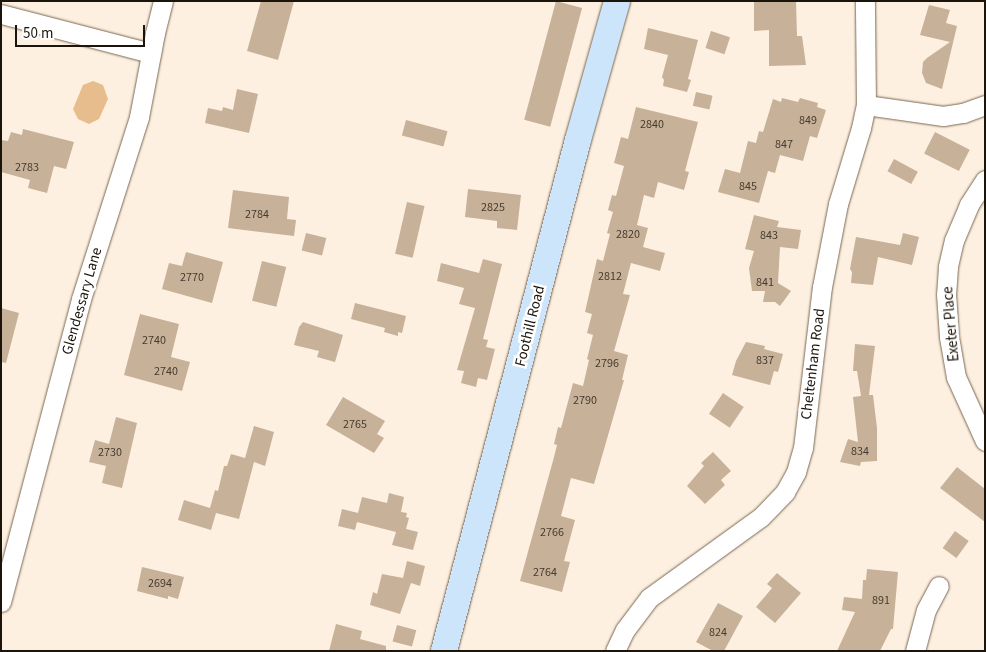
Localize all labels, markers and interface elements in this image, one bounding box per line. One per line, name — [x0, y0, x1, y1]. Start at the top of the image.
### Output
scale bar — [18, 15, 148, 47]
text: 50 m — [23, 23, 53, 44]
house number: 849 — [799, 114, 817, 128]
house number: 2840 — [640, 118, 664, 132]
house number: 847 — [775, 138, 793, 152]
house number: 2783 — [15, 161, 39, 175]
house number: 845 — [739, 180, 757, 194]
house number: 2825 — [481, 201, 505, 215]
house number: 2784 — [245, 208, 269, 222]
house number: 2820 — [616, 228, 640, 242]
house number: 843 — [760, 229, 778, 243]
street label: Glendessary Lane — [58, 245, 106, 357]
house number: 2812 — [598, 270, 622, 284]
house number: 2770 — [180, 271, 204, 285]
house number: 841 — [756, 276, 774, 290]
street label: Foothill Road — [511, 284, 549, 368]
street label: Exeter Place — [939, 286, 963, 362]
street label: Cheltenham Road — [797, 307, 829, 421]
house number: 2740 — [142, 334, 166, 348]
house number: 837 — [756, 354, 774, 368]
house number: 2796 — [595, 357, 619, 371]
house number: 2740 — [154, 365, 178, 379]
house number: 2790 — [573, 394, 597, 408]
house number: 2765 — [343, 418, 367, 432]
house number: 834 — [851, 445, 869, 459]
house number: 2730 — [98, 446, 122, 460]
house number: 2766 — [540, 526, 564, 540]
house number: 2764 — [533, 566, 557, 580]
house number: 2694 — [148, 577, 172, 591]
house number: 891 — [872, 594, 890, 608]
house number: 824 — [709, 626, 727, 640]

